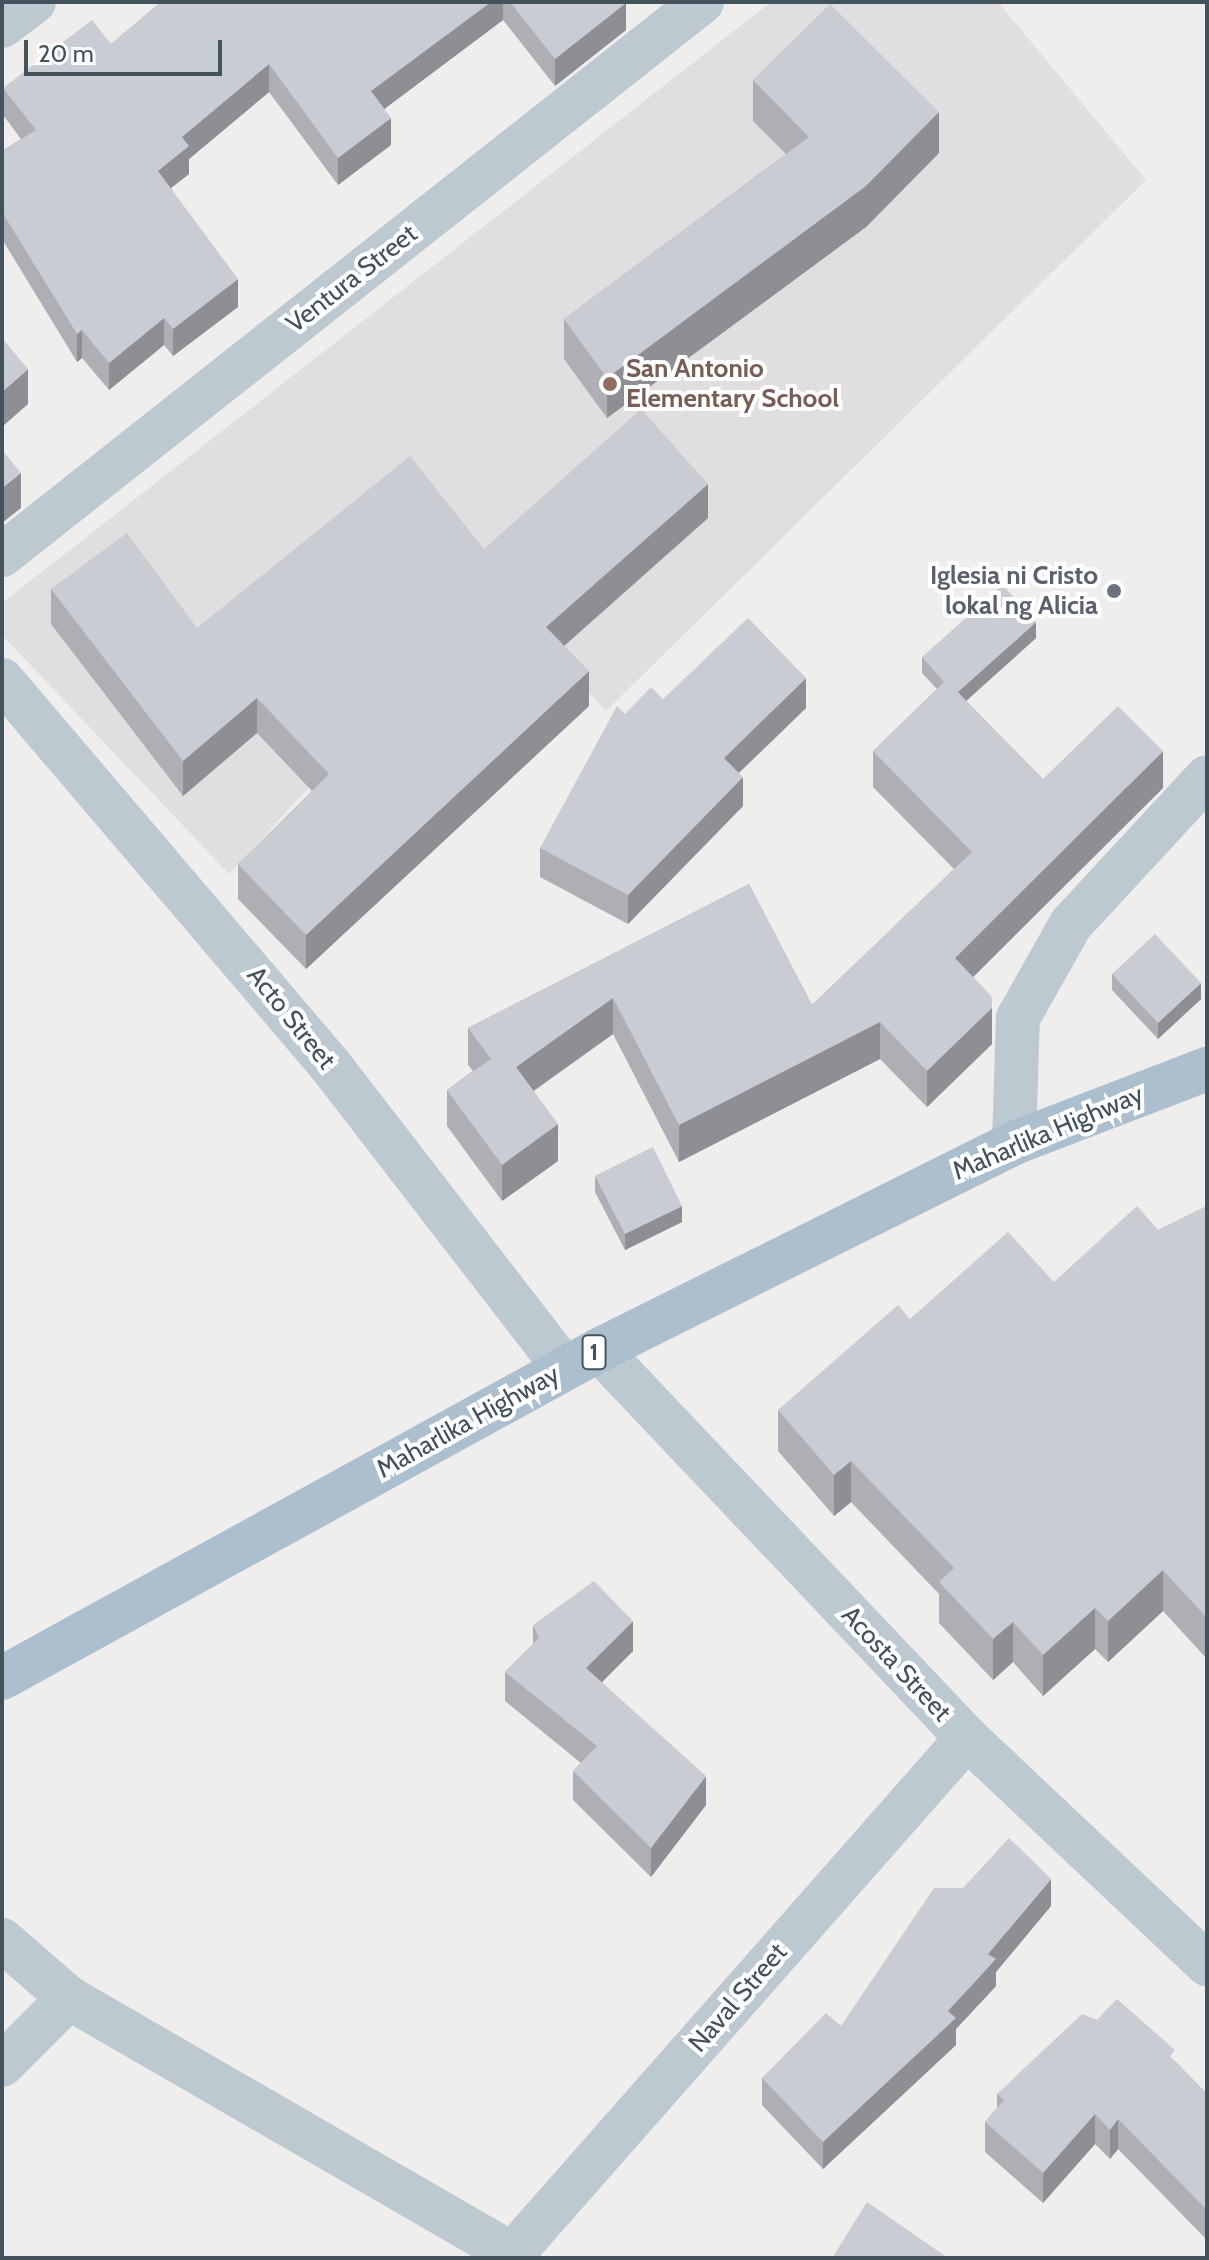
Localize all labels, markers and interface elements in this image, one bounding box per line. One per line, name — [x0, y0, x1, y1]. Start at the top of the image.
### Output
scale bar — [28, 24, 226, 74]
text: 20 m — [38, 39, 94, 68]
street label: Ventura Street — [280, 218, 424, 340]
place label: San Antonio Elementary School — [626, 353, 839, 414]
marker: San Antonio Elementary School — [601, 375, 619, 393]
place label: Iglesia ni Cristo lokal ng Alicia — [930, 560, 1098, 622]
marker: Iglesia ni Cristo lokal ng Alicia — [1105, 582, 1123, 600]
street label: Acto Street — [240, 960, 342, 1076]
street label: Maharlika Highway — [948, 1079, 1148, 1187]
road number: 1 — [580, 1332, 608, 1372]
street label: Maharlika Highway — [371, 1359, 565, 1485]
street label: Acosta Street — [835, 1600, 957, 1728]
street label: Naval Street — [682, 1937, 794, 2059]

